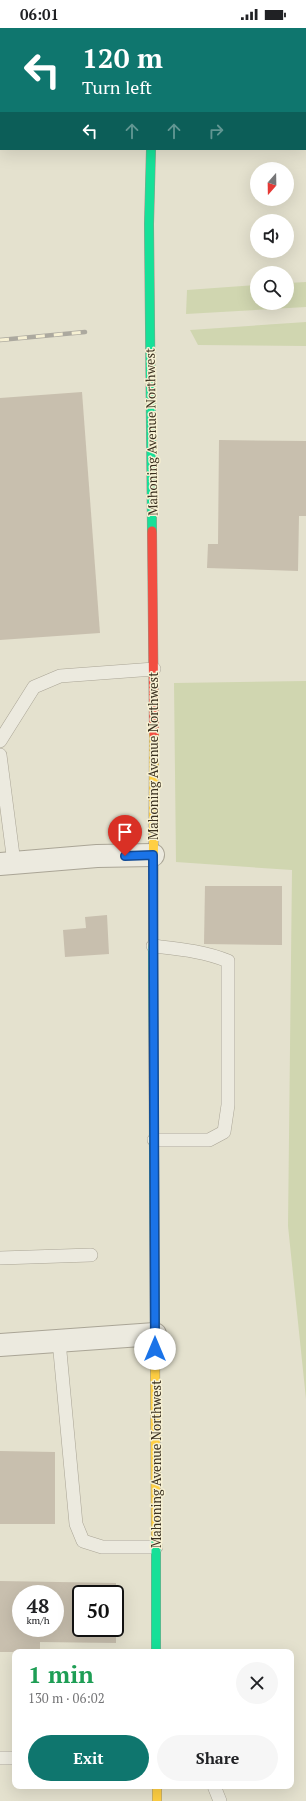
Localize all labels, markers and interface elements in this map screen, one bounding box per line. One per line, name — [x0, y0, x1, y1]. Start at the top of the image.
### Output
text: 06:01 — [20, 4, 59, 24]
text: 120 m — [82, 39, 163, 76]
icon: left — [16, 44, 68, 96]
text: Turn left — [82, 75, 152, 99]
icon: left — [79, 120, 101, 142]
icon: ahead — [121, 120, 143, 142]
icon: ahead — [163, 120, 185, 142]
icon: right — [205, 120, 227, 142]
north arrow — [250, 162, 294, 206]
map controls — [250, 162, 294, 310]
button: sound — [250, 214, 294, 258]
button: search — [250, 266, 294, 310]
street label: Mahoning Avenue Northwest — [141, 348, 161, 516]
street label: Mahoning Avenue Northwest — [144, 672, 162, 840]
pin — [108, 815, 142, 856]
icon: arrive — [114, 821, 136, 843]
position arrow — [134, 1328, 176, 1370]
street label: Mahoning Avenue Northwest — [147, 1380, 165, 1548]
speed limit sign: 50 — [72, 1585, 124, 1637]
text: 48 — [27, 1592, 49, 1619]
text: km/h — [26, 1614, 50, 1627]
text: 1 min — [28, 1658, 94, 1690]
button: close — [236, 1662, 278, 1704]
text: 130 m · 06:02 — [28, 1689, 105, 1707]
button: Exit — [28, 1735, 149, 1781]
button: Share — [157, 1735, 278, 1781]

